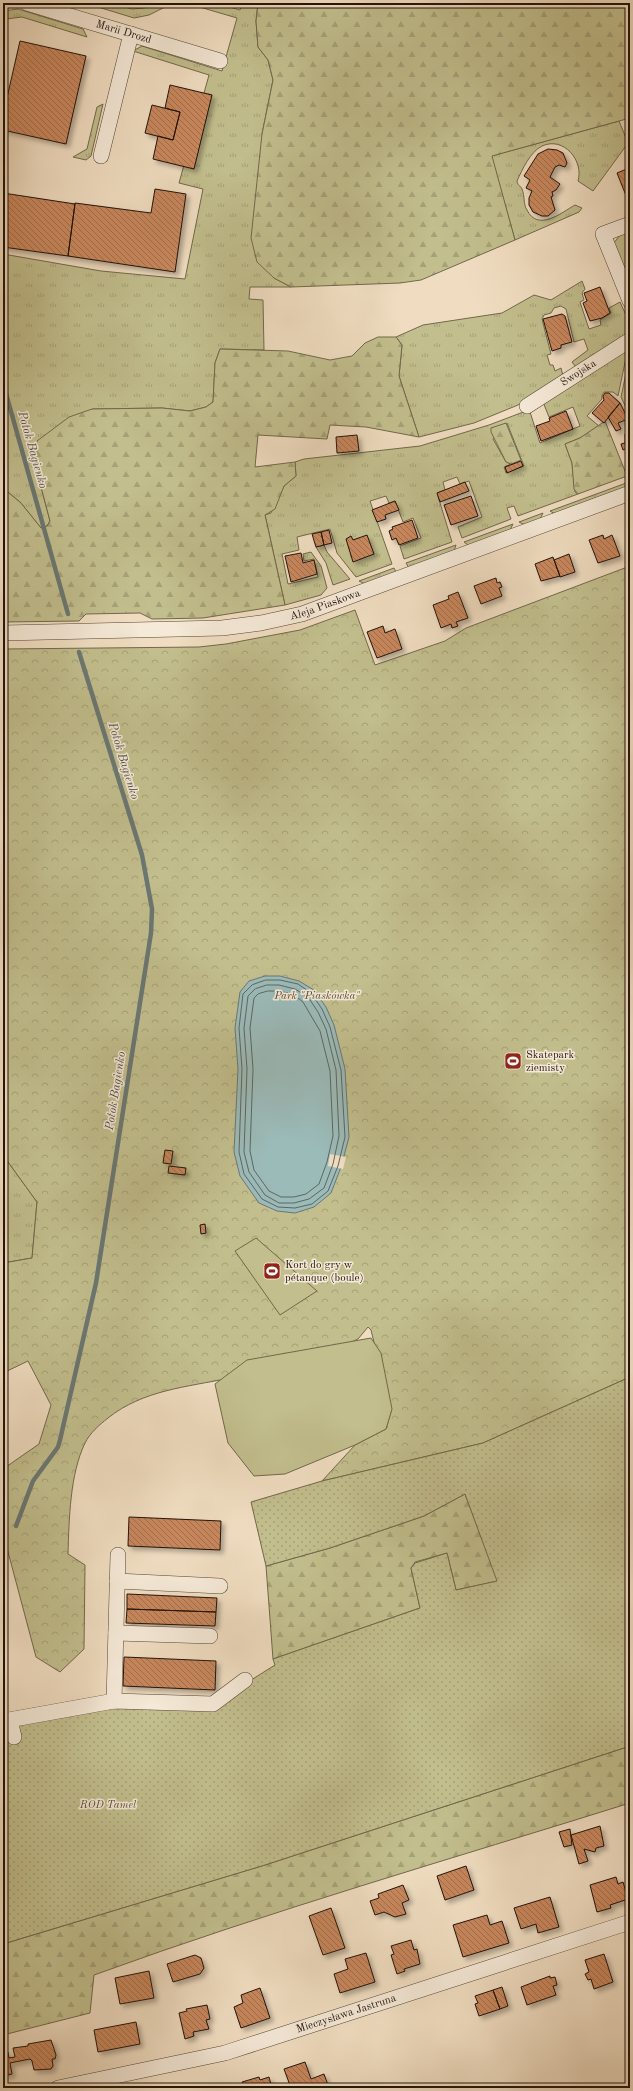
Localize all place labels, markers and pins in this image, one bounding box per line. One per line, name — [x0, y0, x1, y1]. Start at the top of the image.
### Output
place label: Skatepark ziemisty — [526, 1050, 575, 1074]
sports icon: Skatepark ziemisty — [503, 1051, 523, 1071]
place label: Kort do gry w pétanque (boule) — [285, 1260, 364, 1284]
sports icon: Kort do gry w pétanque (boule) — [262, 1261, 282, 1281]

